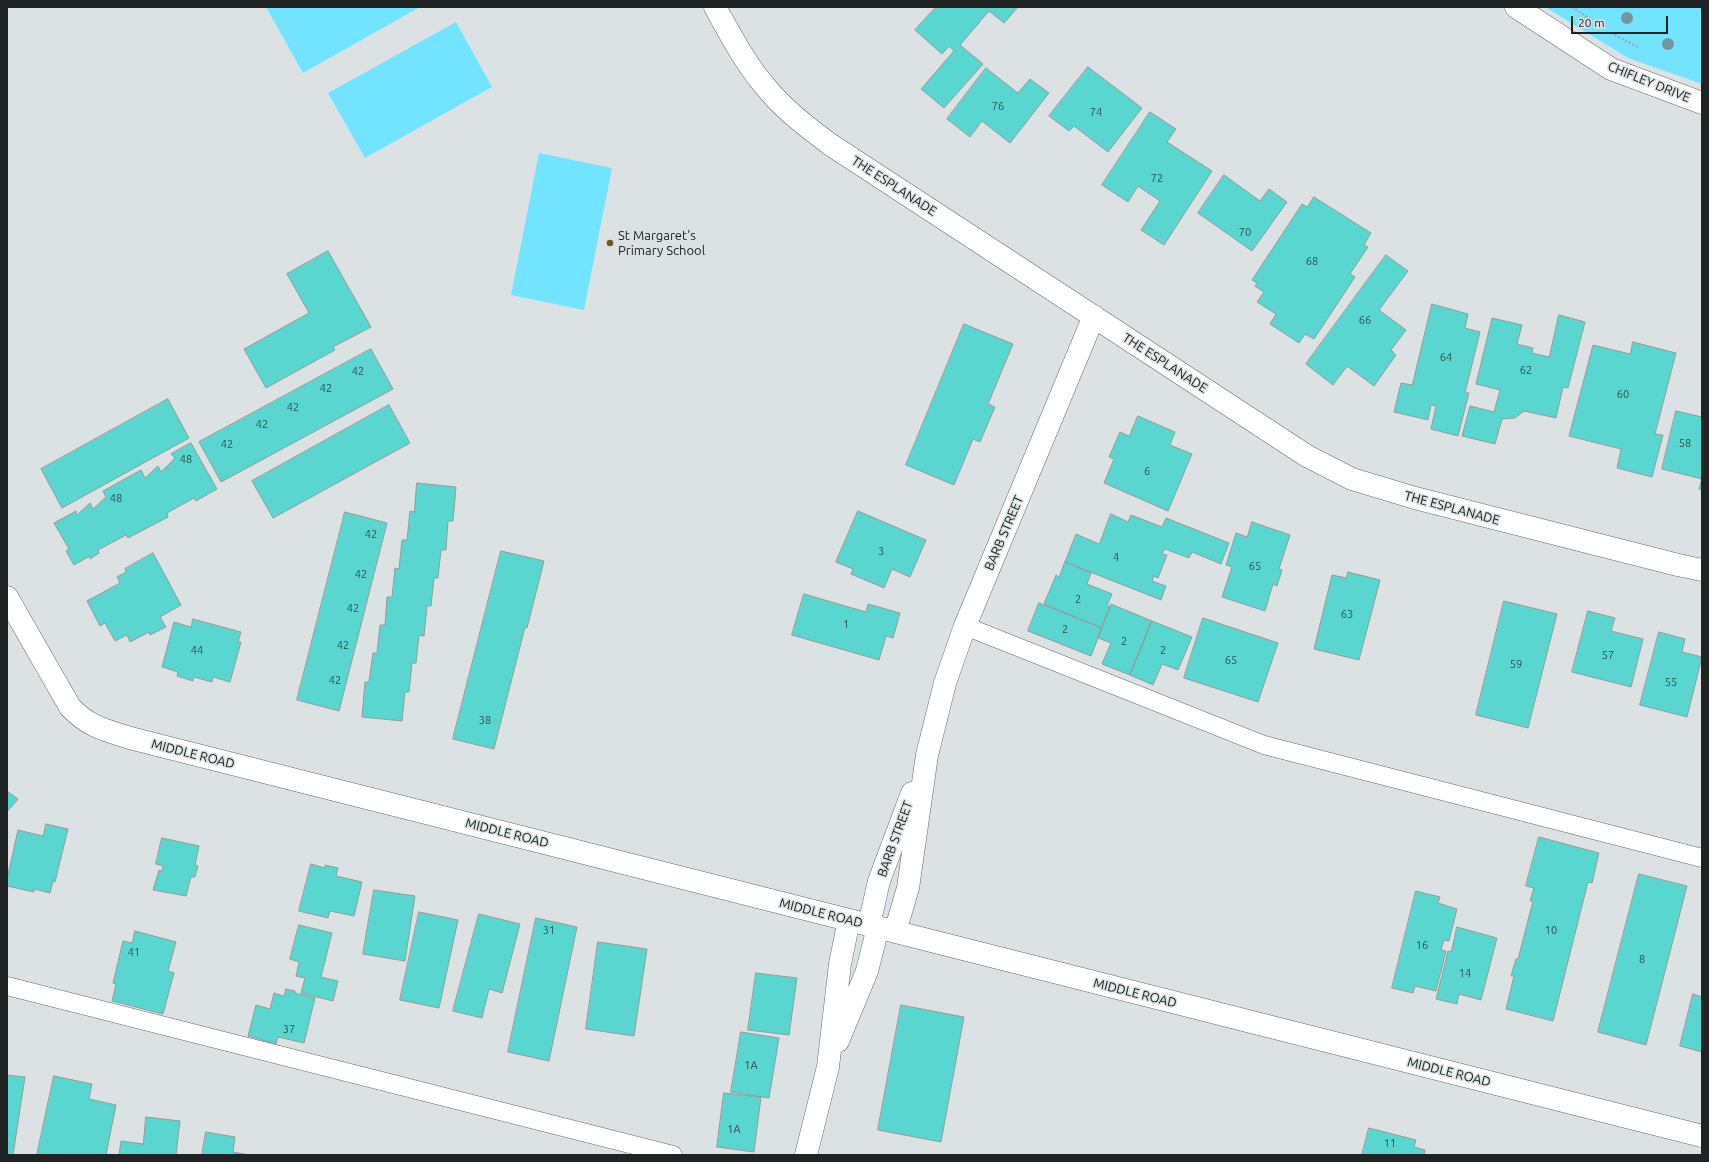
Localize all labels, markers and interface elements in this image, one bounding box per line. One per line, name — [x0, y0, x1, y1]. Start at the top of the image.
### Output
scale bar — [1573, 8, 1670, 34]
text: 20 m — [1578, 16, 1605, 29]
street label: CHIFLEY DRIVE — [1605, 58, 1693, 106]
house number: 76 — [992, 99, 1004, 113]
house number: 74 — [1090, 105, 1102, 119]
street label: THE ESPLANADE — [849, 153, 939, 219]
house number: 72 — [1151, 171, 1163, 185]
house number: 70 — [1239, 225, 1251, 239]
place label: St Margaret's Primary School — [618, 228, 705, 259]
marker: St Margaret's Primary School — [605, 238, 615, 248]
house number: 68 — [1306, 254, 1318, 268]
house number: 66 — [1359, 313, 1371, 327]
street label: THE ESPLANADE — [1120, 330, 1210, 396]
house number: 64 — [1440, 350, 1452, 364]
house number: 62 — [1520, 363, 1532, 377]
house number: 42 — [352, 364, 364, 378]
house number: 42 — [320, 381, 332, 395]
house number: 60 — [1617, 387, 1629, 401]
house number: 42 — [287, 400, 299, 414]
house number: 42 — [256, 417, 268, 431]
house number: 58 — [1679, 436, 1691, 450]
house number: 42 — [221, 437, 233, 451]
house number: 48 — [180, 452, 192, 466]
house number: 6 — [1144, 464, 1150, 478]
street label: THE ESPLANADE — [1403, 488, 1501, 528]
house number: 48 — [110, 491, 122, 505]
street label: BARB STREET — [981, 493, 1027, 573]
house number: 42 — [365, 527, 377, 541]
house number: 3 — [878, 544, 884, 558]
house number: 4 — [1113, 550, 1119, 564]
house number: 65 — [1249, 559, 1261, 573]
house number: 42 — [355, 567, 367, 581]
house number: 2 — [1075, 592, 1081, 606]
house number: 42 — [347, 601, 359, 615]
house number: 63 — [1341, 607, 1353, 621]
house number: 1 — [843, 617, 849, 631]
house number: 2 — [1062, 622, 1068, 636]
house number: 2 — [1121, 634, 1127, 648]
house number: 42 — [337, 638, 349, 652]
house number: 44 — [191, 643, 203, 657]
house number: 2 — [1160, 643, 1166, 657]
house number: 57 — [1602, 648, 1614, 662]
house number: 65 — [1225, 653, 1237, 667]
house number: 59 — [1510, 657, 1522, 671]
house number: 42 — [329, 673, 341, 687]
house number: 55 — [1665, 675, 1677, 689]
house number: 38 — [479, 713, 491, 727]
street label: MIDDLE ROAD — [150, 736, 236, 772]
street label: BARB STREET — [874, 799, 916, 879]
street label: MIDDLE ROAD — [464, 815, 550, 851]
street label: MIDDLE ROAD — [778, 895, 864, 931]
house number: 31 — [543, 923, 555, 937]
house number: 10 — [1545, 923, 1557, 937]
house number: 16 — [1416, 938, 1428, 952]
house number: 41 — [128, 945, 140, 959]
house number: 8 — [1639, 952, 1645, 966]
house number: 14 — [1459, 966, 1471, 980]
street label: MIDDLE ROAD — [1092, 975, 1178, 1011]
house number: 37 — [283, 1022, 295, 1036]
street label: MIDDLE ROAD — [1406, 1054, 1492, 1090]
house number: 1A — [744, 1058, 758, 1072]
house number: 1A — [727, 1122, 741, 1136]
house number: 11 — [1384, 1136, 1396, 1150]

